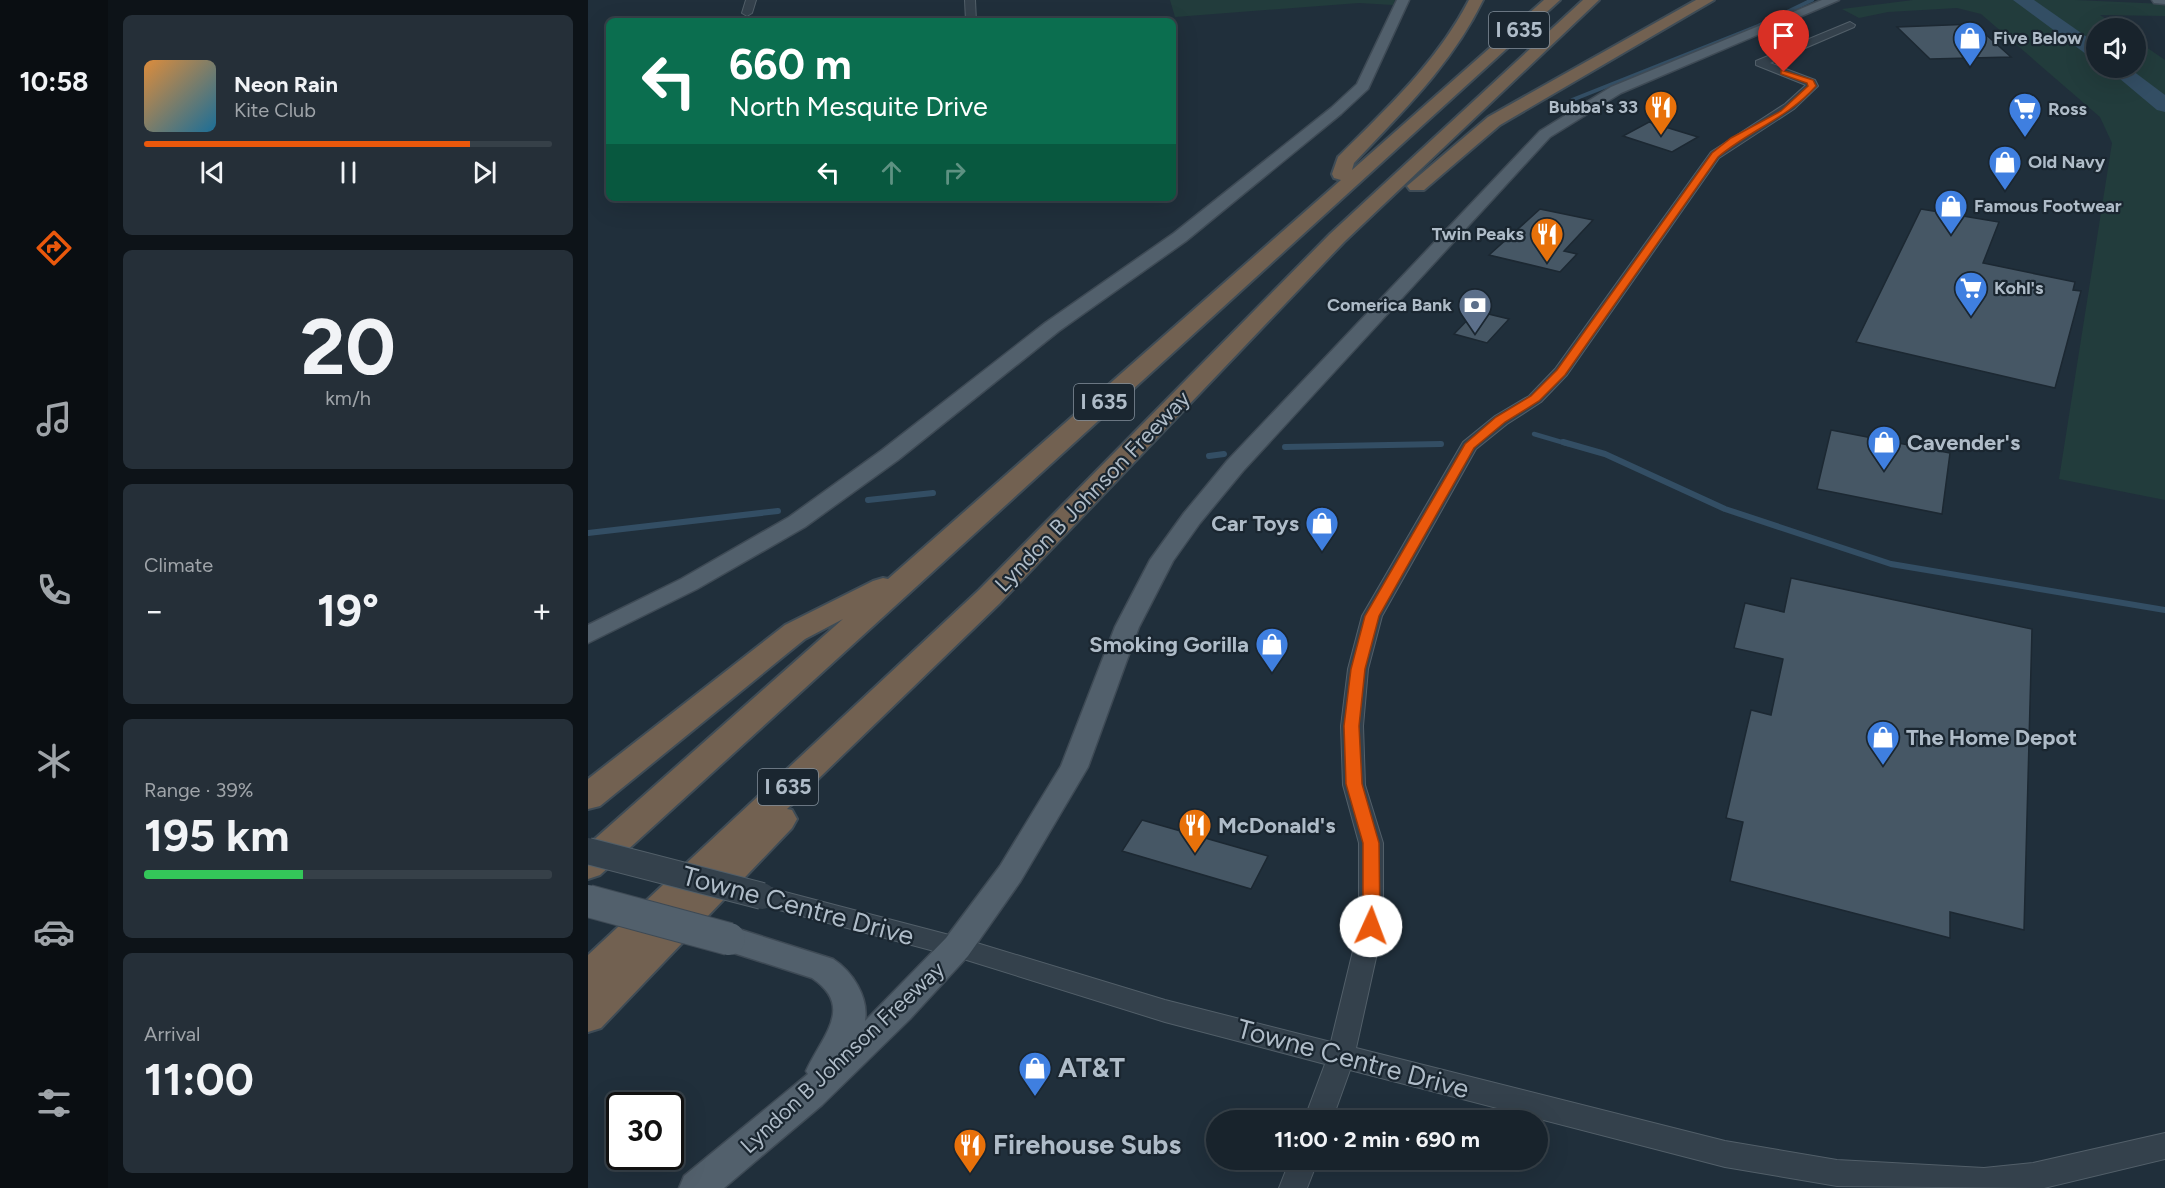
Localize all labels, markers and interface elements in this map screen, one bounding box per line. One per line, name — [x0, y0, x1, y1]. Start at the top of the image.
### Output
pin — [1758, 10, 1809, 72]
road number: I 635 — [1489, 12, 1549, 48]
map controls — [2086, 18, 2146, 78]
button: sound — [2086, 18, 2146, 78]
icon: arrive — [1767, 19, 1800, 52]
shop icon: Five Below — [1952, 20, 1988, 67]
place label: Five Below — [1993, 27, 2082, 49]
text: 660 m — [729, 39, 852, 90]
icon: left — [630, 42, 708, 120]
text: 10:58 — [19, 65, 89, 98]
text: Neon Rain — [234, 71, 338, 98]
restaurant icon: Bubba's 33 — [1643, 89, 1679, 136]
text: North Mesquite Drive — [729, 90, 988, 123]
supermarket icon: Ross — [2007, 91, 2043, 138]
place label: Bubba's 33 — [1549, 96, 1638, 118]
text: Kite Club — [234, 98, 316, 122]
place label: Ross — [2048, 98, 2087, 120]
shop icon: Old Navy — [1987, 144, 2023, 191]
place label: Old Navy — [2028, 151, 2106, 173]
icon: previous — [196, 156, 229, 189]
icon: pause — [332, 156, 365, 189]
icon: next — [468, 156, 501, 189]
icon: left — [812, 156, 845, 189]
icon: ahead — [875, 156, 908, 189]
icon: right — [938, 156, 971, 189]
shop icon: Famous Footwear — [1933, 188, 1969, 235]
place label: Famous Footwear — [1974, 195, 2122, 217]
restaurant icon: Twin Peaks — [1529, 216, 1565, 263]
place label: Twin Peaks — [1432, 223, 1525, 245]
icon: directions — [33, 227, 75, 269]
supermarket icon: Kohl's — [1953, 270, 1989, 317]
place label: Kohl's — [1994, 277, 2044, 299]
bank icon: Comerica Bank — [1457, 287, 1493, 334]
place label: Comerica Bank — [1327, 294, 1452, 316]
text: 20 — [300, 300, 396, 394]
road number: I 635 — [1074, 384, 1134, 420]
street label: Lyndon B Johnson Freeway — [989, 385, 1196, 598]
text: km/h — [325, 386, 371, 410]
icon: music — [33, 398, 75, 440]
shop icon: Cavender's — [1866, 424, 1902, 471]
place label: Cavender's — [1907, 429, 2020, 456]
shop icon: Car Toys — [1304, 505, 1340, 552]
place label: Car Toys — [1211, 510, 1299, 537]
text: Climate — [144, 553, 213, 577]
icon: phone — [33, 569, 75, 611]
text: 19° — [317, 583, 379, 637]
text: − — [144, 591, 165, 630]
text: + — [531, 591, 552, 630]
shop icon: Smoking Gorilla — [1254, 626, 1290, 673]
place label: Smoking Gorilla — [1089, 631, 1249, 658]
shop icon: The Home Depot — [1865, 719, 1901, 766]
place label: The Home Depot — [1906, 724, 2077, 751]
icon: climate — [33, 740, 75, 782]
road number: I 635 — [758, 769, 818, 805]
text: Range · 39% — [144, 778, 253, 802]
restaurant icon: McDonald's — [1177, 807, 1213, 854]
text: 195 km — [144, 808, 289, 862]
place label: McDonald's — [1218, 812, 1335, 839]
street label: Towne Centre Drive — [679, 859, 918, 952]
position arrow — [1339, 894, 1403, 958]
icon: car — [33, 911, 75, 953]
street label: Lyndon B Johnson Freeway — [735, 955, 950, 1159]
street label: Towne Centre Drive — [1234, 1012, 1473, 1105]
text: Arrival — [144, 1022, 200, 1046]
shop icon: AT&T — [1017, 1050, 1053, 1097]
place label: AT&T — [1058, 1051, 1125, 1084]
text: 11:00 — [144, 1052, 254, 1106]
icon: filters — [33, 1082, 75, 1124]
speed limit sign: 30 — [606, 1092, 684, 1170]
text: 11:00 · 2 min · 690 m — [1274, 1126, 1480, 1153]
restaurant icon: Firehouse Subs — [952, 1127, 988, 1174]
place label: Firehouse Subs — [993, 1128, 1181, 1161]

